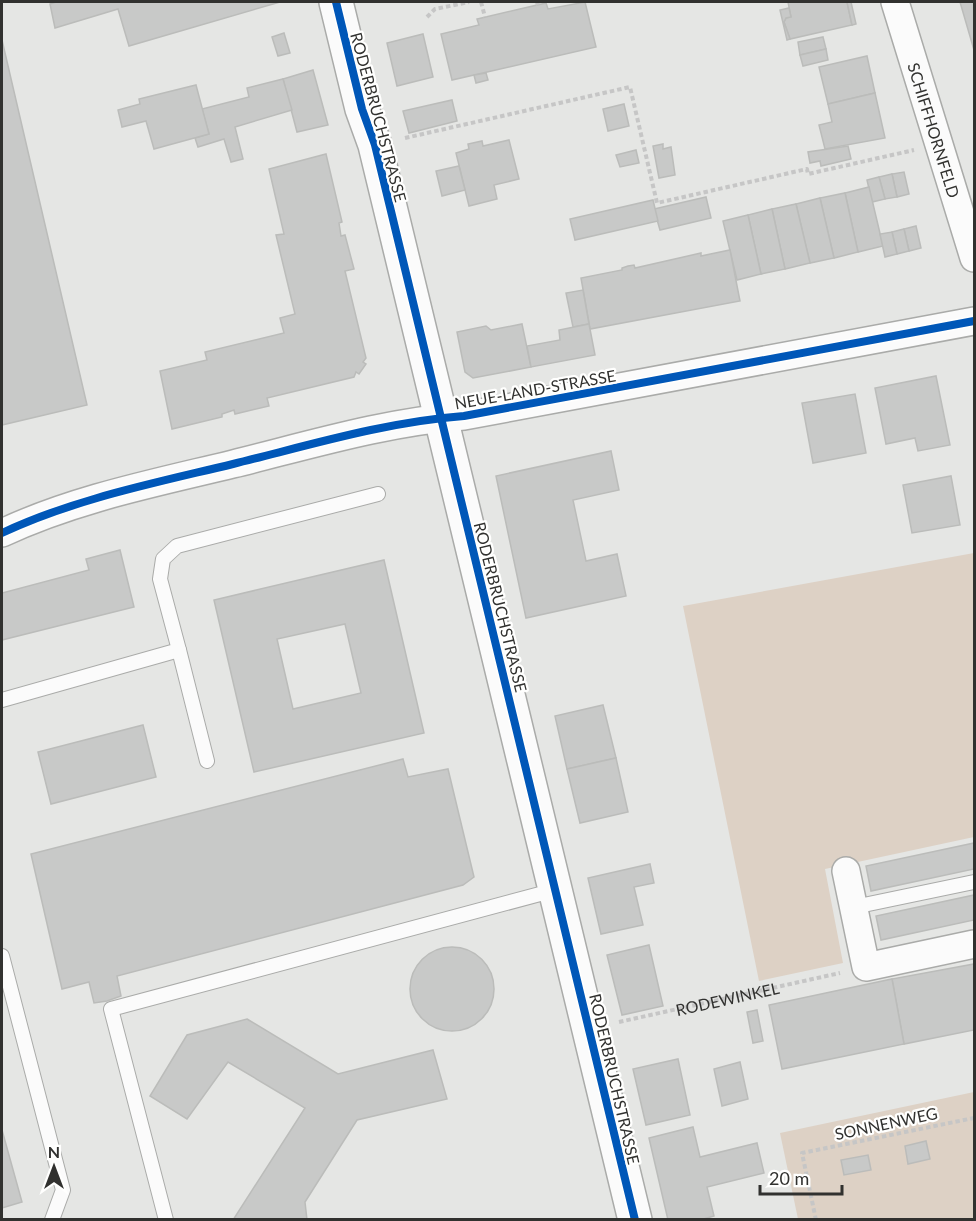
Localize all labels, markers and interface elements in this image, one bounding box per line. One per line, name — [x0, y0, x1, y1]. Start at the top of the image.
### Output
street label: RODERBRUCHSTRASSE — [347, 30, 411, 204]
street label: SCHIFFHORNFELD — [905, 60, 964, 200]
street label: NEUE-LAND-STRASSE — [453, 365, 617, 413]
street label: RODERBRUCHSTRASSE — [471, 520, 531, 694]
street label: RODEWINKEL — [674, 977, 781, 1019]
street label: RODERBRUCHSTRASSE — [586, 992, 644, 1166]
street label: SONNENWEG — [833, 1103, 939, 1143]
north arrow — [24, 1137, 84, 1197]
text: N — [48, 1142, 60, 1161]
scale bar — [760, 1158, 842, 1196]
text: 20 m — [769, 1167, 809, 1189]

